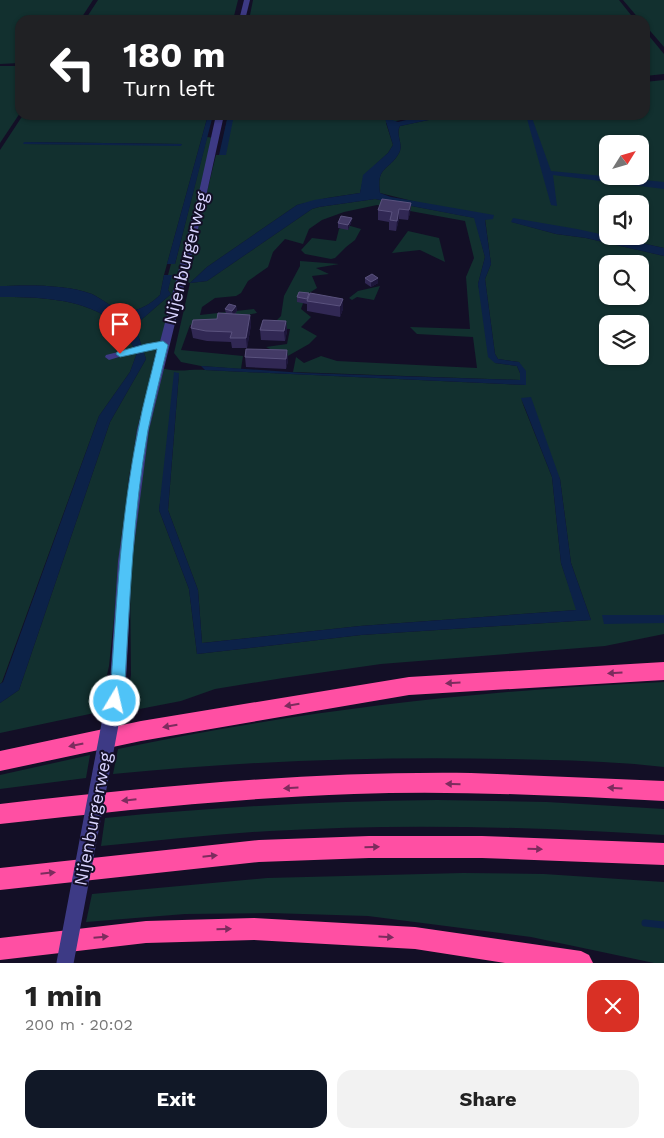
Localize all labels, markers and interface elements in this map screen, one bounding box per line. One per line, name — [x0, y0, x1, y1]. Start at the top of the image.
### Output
text: 180 m — [123, 34, 226, 76]
icon: left — [40, 35, 105, 100]
text: Turn left — [123, 76, 215, 101]
north arrow — [599, 135, 649, 185]
map controls — [599, 135, 649, 365]
street label: Nijenburgerweg — [159, 189, 212, 326]
button: sound — [599, 195, 649, 245]
button: search — [599, 255, 649, 305]
pin — [99, 303, 141, 354]
icon: arrive — [106, 310, 134, 338]
button: layers — [599, 315, 649, 365]
one-way arrow — [607, 670, 623, 678]
position arrow — [88, 674, 140, 726]
one-way arrow — [445, 679, 461, 687]
one-way arrow — [284, 701, 300, 709]
one-way arrow — [163, 722, 178, 730]
one-way arrow — [69, 741, 84, 749]
street label: Nijenburgerweg — [69, 750, 116, 887]
one-way arrow — [445, 780, 461, 788]
one-way arrow — [282, 784, 298, 792]
one-way arrow — [607, 784, 623, 792]
one-way arrow — [120, 796, 136, 804]
one-way arrow — [364, 843, 380, 851]
one-way arrow — [527, 845, 543, 853]
one-way arrow — [202, 852, 218, 860]
one-way arrow — [41, 869, 57, 877]
one-way arrow — [216, 925, 232, 933]
one-way arrow — [93, 933, 109, 941]
one-way arrow — [379, 933, 395, 941]
text: 1 min — [25, 978, 102, 1013]
button: close — [587, 980, 639, 1032]
text: 200 m · 20:02 — [25, 1015, 133, 1034]
button: Exit — [25, 1070, 327, 1128]
button: Share — [337, 1070, 639, 1128]

